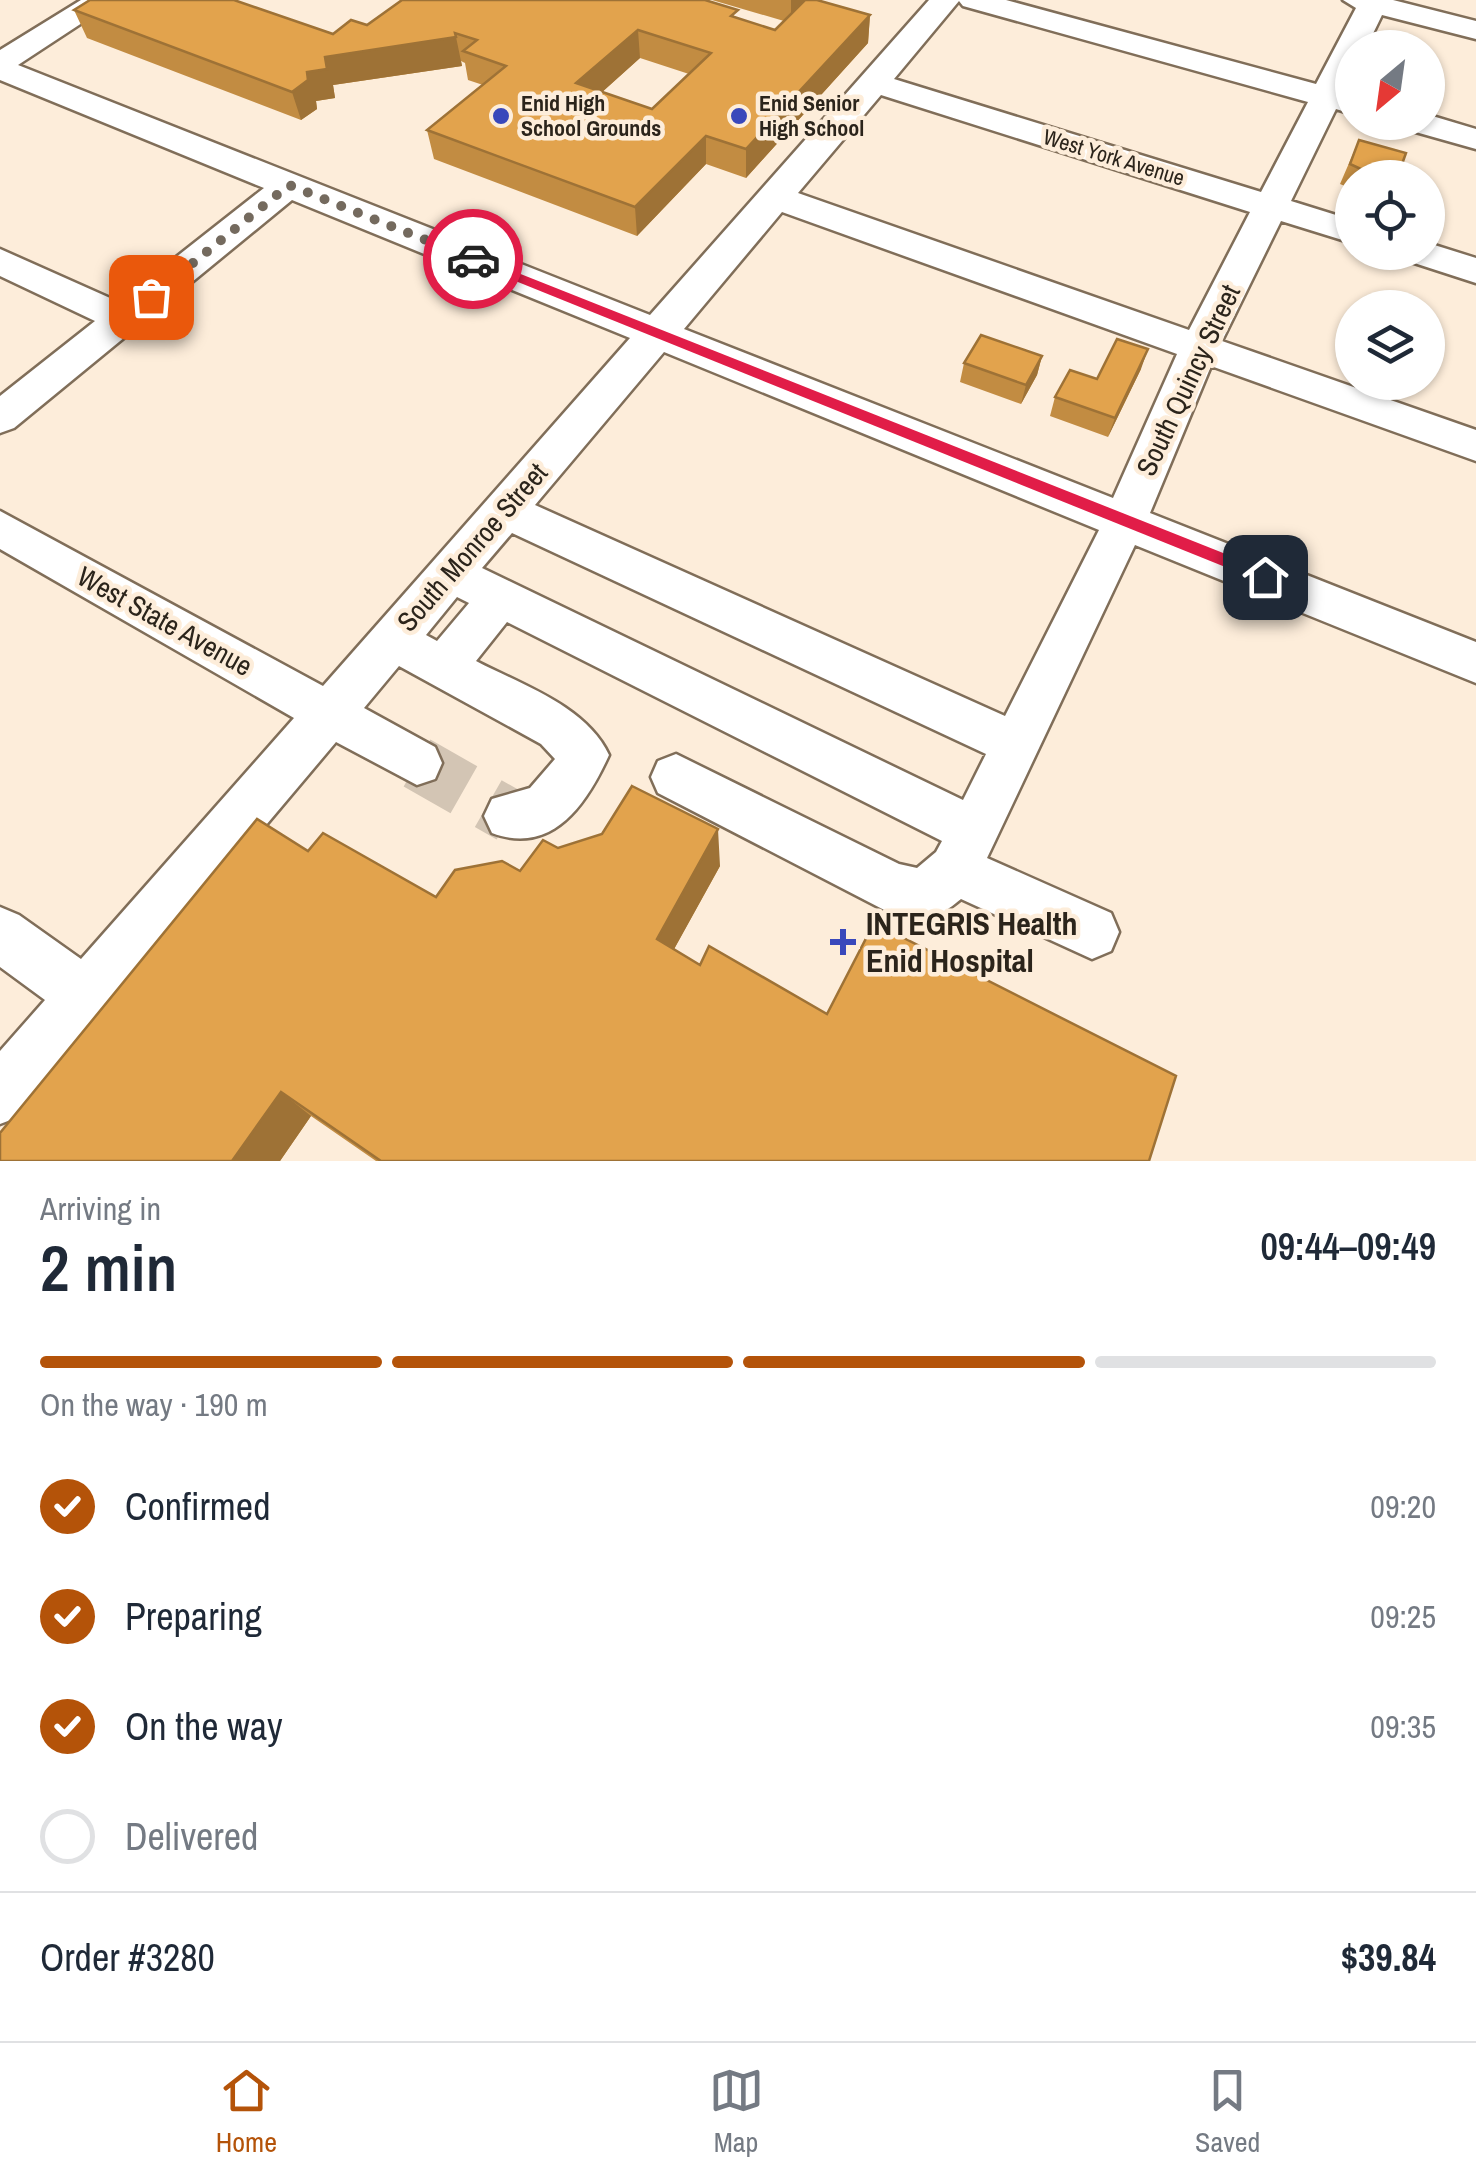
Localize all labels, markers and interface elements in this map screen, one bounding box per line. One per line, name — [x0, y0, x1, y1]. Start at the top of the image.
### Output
north arrow — [1335, 30, 1445, 140]
map controls — [1335, 30, 1445, 400]
place label: Enid High School Grounds — [521, 88, 661, 143]
place label: Enid Senior High School — [759, 88, 864, 143]
marker: Enid High School Grounds — [490, 105, 512, 127]
marker: Enid Senior High School — [728, 105, 750, 127]
street label: West York Avenue — [1040, 121, 1188, 193]
button: locate — [1335, 160, 1445, 270]
courier — [423, 209, 523, 309]
icon: car — [446, 232, 501, 287]
pin — [109, 255, 194, 340]
icon: bag — [124, 270, 179, 325]
street label: South Quincy Street — [1127, 278, 1249, 482]
button: layers — [1335, 290, 1445, 400]
street label: South Monroe Street — [388, 455, 556, 639]
pin — [1223, 535, 1308, 620]
icon: home — [1238, 550, 1293, 605]
street label: West State Avenue — [71, 557, 259, 685]
place label: INTEGRIS Health Enid Hospital — [866, 902, 1077, 982]
marker: INTEGRIS Health Enid Hospital — [830, 929, 856, 955]
text: Arriving in — [40, 1187, 161, 1230]
text: 09:44–09:49 — [1260, 1221, 1436, 1272]
text: 2 min — [40, 1224, 177, 1311]
text: On the way · 190 m — [40, 1383, 268, 1426]
icon: check — [40, 1479, 95, 1534]
text: Confirmed — [125, 1481, 270, 1532]
text: 09:20 — [1370, 1485, 1436, 1528]
icon: check — [40, 1589, 95, 1644]
text: Preparing — [125, 1591, 262, 1642]
text: 09:25 — [1370, 1595, 1436, 1638]
icon: check — [40, 1699, 95, 1754]
text: On the way — [125, 1701, 283, 1752]
text: 09:35 — [1370, 1705, 1436, 1748]
text: Delivered — [125, 1811, 258, 1862]
text: Order #3280 — [40, 1932, 215, 1983]
text: $39.84 — [1341, 1932, 1436, 1983]
tab: Home — [216, 2063, 277, 2161]
tab: Map — [709, 2063, 764, 2161]
tab: Saved — [1195, 2063, 1260, 2161]

